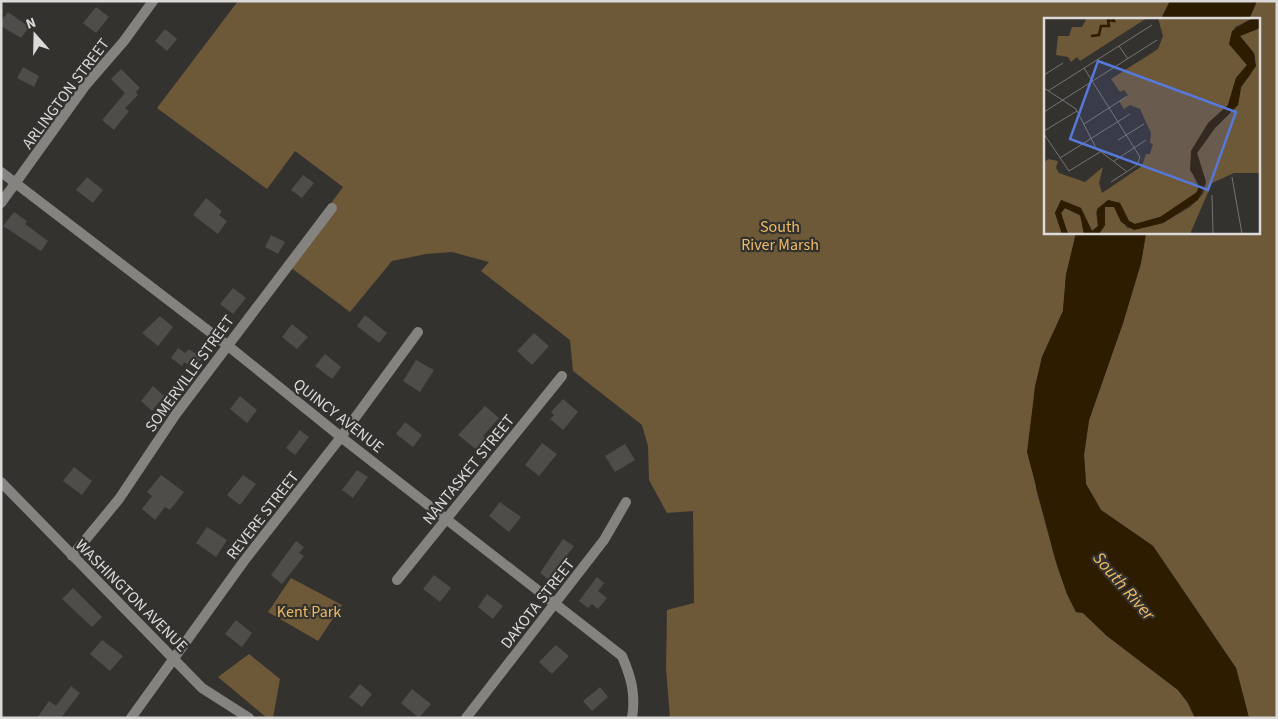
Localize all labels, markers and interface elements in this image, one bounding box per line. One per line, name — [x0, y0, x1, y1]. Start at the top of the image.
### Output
north arrow — [10, 10, 60, 60]
text: N — [23, 13, 39, 35]
inset map — [1044, 18, 1260, 234]
street label: ARLINGTON STREET — [17, 33, 115, 153]
park label: South River Marsh — [741, 216, 819, 256]
street label: SOMERVILLE STREET — [140, 310, 240, 436]
street label: QUINCY AVENUE — [288, 373, 388, 458]
street label: NANTASKET STREET — [418, 410, 520, 529]
street label: REVERE STREET — [221, 467, 304, 564]
street label: WASHINGTON AVENUE — [70, 535, 192, 657]
water label: South River — [1087, 547, 1161, 627]
street label: DAKOTA STREET — [496, 554, 580, 653]
park label: Kent Park — [277, 601, 341, 623]

